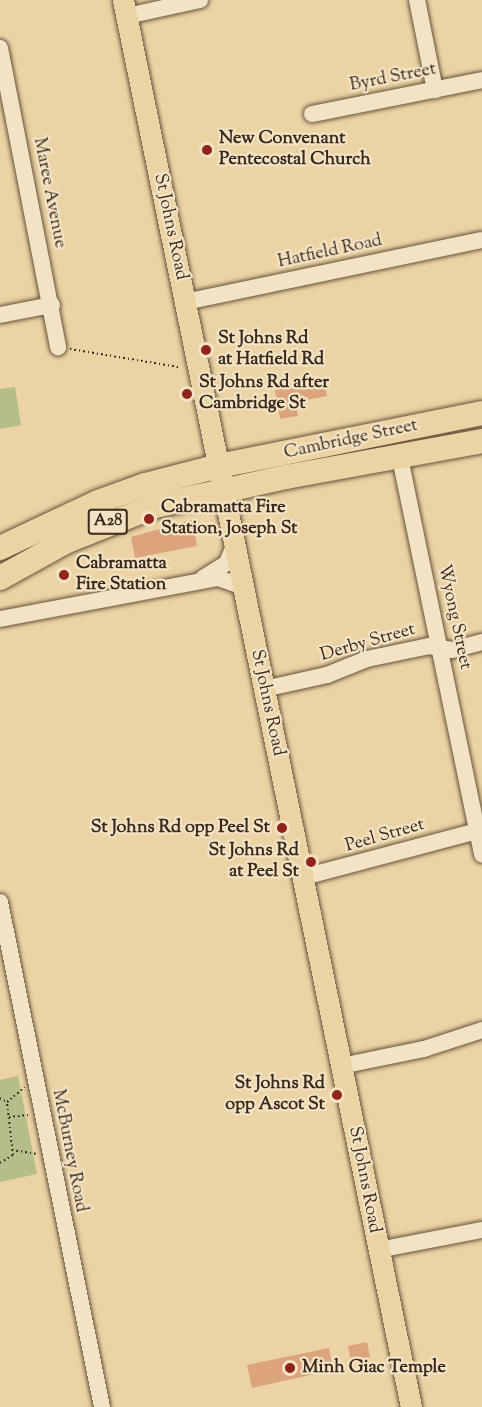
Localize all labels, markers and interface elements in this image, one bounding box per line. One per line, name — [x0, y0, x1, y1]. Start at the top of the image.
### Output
street label: Byrd Street — [348, 59, 438, 97]
place label: New Convenant Pentecostal Church — [219, 129, 371, 172]
street label: Maree Avenue — [28, 136, 70, 250]
marker: New Convenant Pentecostal Church — [200, 143, 214, 157]
street label: St Johns Road — [148, 172, 192, 282]
street label: Hatfield Road — [276, 230, 384, 274]
place label: St Johns Rd at Hatfield Rd — [218, 329, 324, 372]
marker: St Johns Rd at Hatfield Rd — [199, 343, 213, 357]
place label: St Johns Rd after Cambridge St — [199, 373, 329, 416]
marker: St Johns Rd after Cambridge St — [180, 387, 194, 401]
street label: Cambridge Street — [282, 415, 420, 465]
place label: Cabramatta Fire Station, Joseph St — [161, 498, 298, 540]
road number: A28 — [87, 509, 129, 535]
marker: Cabramatta Fire Station, Joseph St — [142, 512, 156, 526]
place label: Cabramatta Fire Station — [76, 554, 167, 596]
street label: Wyong Street — [432, 562, 476, 672]
marker: Cabramatta Fire Station — [57, 568, 71, 582]
street label: Derby Street — [318, 619, 418, 667]
street label: St Johns Road — [245, 648, 289, 758]
street label: Peel Street — [343, 814, 427, 858]
place label: St Johns Rd opp Peel St — [91, 817, 270, 839]
marker: St Johns Rd opp Peel St — [275, 821, 289, 835]
place label: St Johns Rd at Peel St — [209, 841, 299, 884]
marker: St Johns Rd at Peel St — [304, 855, 318, 869]
place label: St Johns Rd opp Ascot St — [225, 1074, 325, 1116]
street label: McBurney Road — [47, 1088, 91, 1214]
marker: St Johns Rd opp Ascot St — [330, 1088, 344, 1102]
street label: St Johns Road — [343, 1125, 385, 1235]
place label: Minh Giac Temple — [302, 1357, 446, 1379]
marker: Minh Giac Temple — [283, 1361, 297, 1375]

